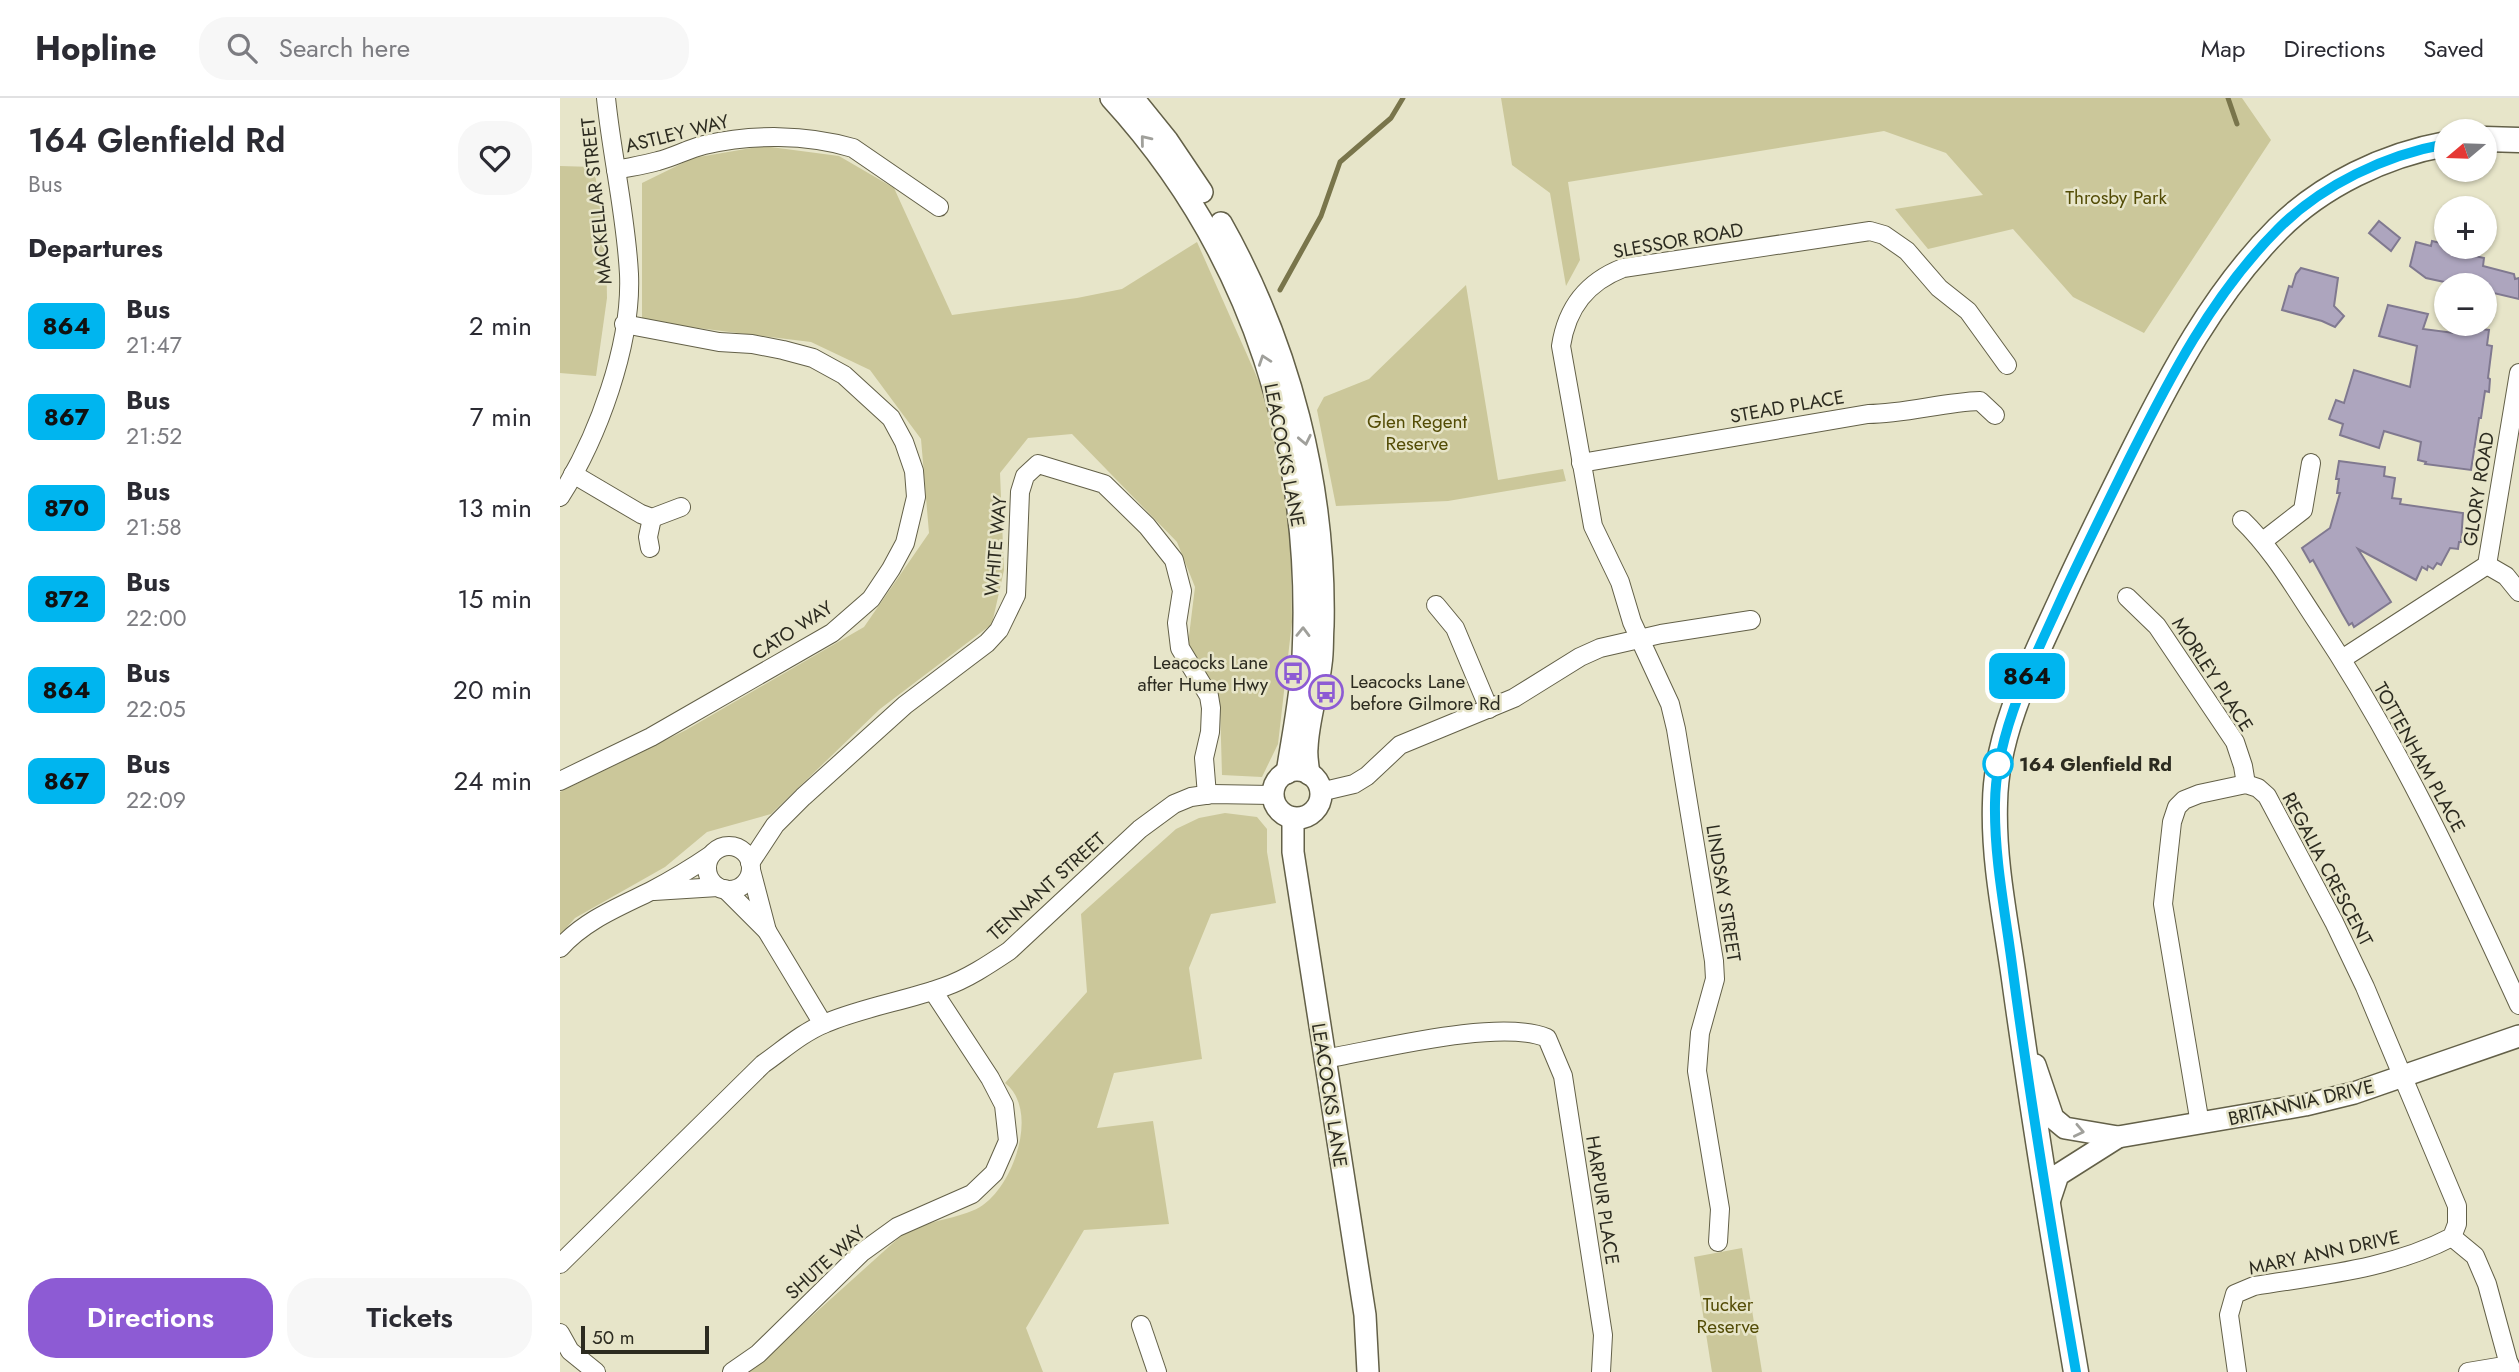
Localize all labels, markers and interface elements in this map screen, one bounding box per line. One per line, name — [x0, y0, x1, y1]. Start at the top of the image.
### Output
search box — [199, 17, 689, 80]
text: Hopline — [35, 25, 157, 72]
icon: search — [223, 29, 261, 67]
text: Search here — [279, 29, 410, 67]
text: Map — [2201, 31, 2246, 66]
text: Directions — [2284, 31, 2385, 66]
text: Saved — [2423, 31, 2484, 66]
street label: ASTLEY WAY — [622, 107, 732, 159]
street label: MACKELLAR STREET — [574, 116, 619, 286]
text: 164 Glenfield Rd — [28, 117, 285, 164]
north arrow — [2434, 119, 2497, 182]
map controls — [2434, 119, 2497, 336]
button: heart — [458, 121, 532, 195]
one-way arrow — [1141, 135, 1154, 147]
text: Bus — [28, 167, 62, 201]
park label: Throsby Park — [2065, 184, 2167, 211]
button: + — [2434, 196, 2497, 259]
street label: SLESSOR ROAD — [1611, 216, 1746, 265]
text: Departures — [28, 229, 163, 267]
button: − — [2434, 273, 2497, 336]
text: Bus — [126, 290, 170, 328]
text: 2 min — [469, 307, 532, 345]
text: 864 — [43, 308, 90, 343]
text: 21:47 — [126, 328, 182, 362]
one-way arrow — [1258, 354, 1272, 366]
text: Bus — [126, 381, 170, 419]
street label: LEACOCKS LANE — [1257, 381, 1312, 529]
street label: STEAD PLACE — [1728, 383, 1846, 430]
text: 7 min — [470, 398, 532, 436]
text: 867 — [44, 399, 89, 434]
park label: Glen Regent Reserve — [1367, 408, 1467, 457]
text: 21:52 — [126, 419, 182, 453]
street label: GLORY ROAD — [2456, 430, 2501, 548]
one-way arrow — [1296, 434, 1311, 446]
text: Bus — [126, 472, 170, 510]
text: 13 min — [458, 489, 532, 527]
text: 870 — [44, 490, 89, 525]
street label: WHITE WAY — [978, 494, 1013, 597]
text: 21:58 — [126, 510, 182, 544]
text: Bus — [126, 563, 170, 601]
text: 15 min — [457, 580, 532, 618]
text: 872 — [44, 581, 89, 616]
street label: CATO WAY — [747, 594, 838, 667]
text: 22:00 — [126, 601, 187, 635]
street label: MORLEY PLACE — [2165, 612, 2260, 737]
one-way arrow — [1295, 626, 1311, 637]
place label: Leacocks Lane after Hume Hwy — [1138, 649, 1269, 698]
line badge: 864 — [1987, 653, 2067, 699]
text: Bus — [126, 654, 170, 692]
bus stop icon: Leacocks Lane after Hume Hwy — [1274, 654, 1312, 692]
text: 864 — [2003, 658, 2051, 693]
place label: Leacocks Lane before Gilmore Rd — [1350, 668, 1501, 717]
text: 20 min — [453, 671, 532, 709]
text: 864 — [43, 672, 90, 707]
bus stop icon: Leacocks Lane before Gilmore Rd — [1307, 673, 1345, 711]
street label: TOTTENHAM PLACE — [2367, 677, 2472, 837]
text: 22:05 — [126, 692, 186, 726]
text: Bus — [126, 745, 170, 783]
marker: 164 Glenfield Rd — [1983, 749, 2013, 779]
place label: 164 Glenfield Rd — [2019, 751, 2172, 778]
text: 24 min — [454, 762, 532, 800]
text: 867 — [44, 763, 89, 798]
text: 22:09 — [126, 783, 186, 817]
street label: REGALIA CRESCENT — [2276, 788, 2380, 951]
street label: LINDSAY STREET — [1699, 823, 1748, 964]
street label: TENNANT STREET — [982, 826, 1111, 947]
street label: LEACOCKS LANE — [1305, 1021, 1354, 1169]
street label: BRITANNIA DRIVE — [2226, 1073, 2377, 1132]
one-way arrow — [2073, 1122, 2085, 1137]
street label: HARPUR PLACE — [1579, 1134, 1626, 1267]
street label: SHUTE WAY — [779, 1219, 872, 1306]
street label: MARY ANN DRIVE — [2246, 1223, 2402, 1282]
button: Directions — [28, 1278, 273, 1358]
button: Tickets — [287, 1278, 532, 1358]
park label: Tucker Reserve — [1697, 1291, 1760, 1340]
scale bar — [581, 1323, 709, 1355]
text: 50 m — [592, 1324, 635, 1351]

